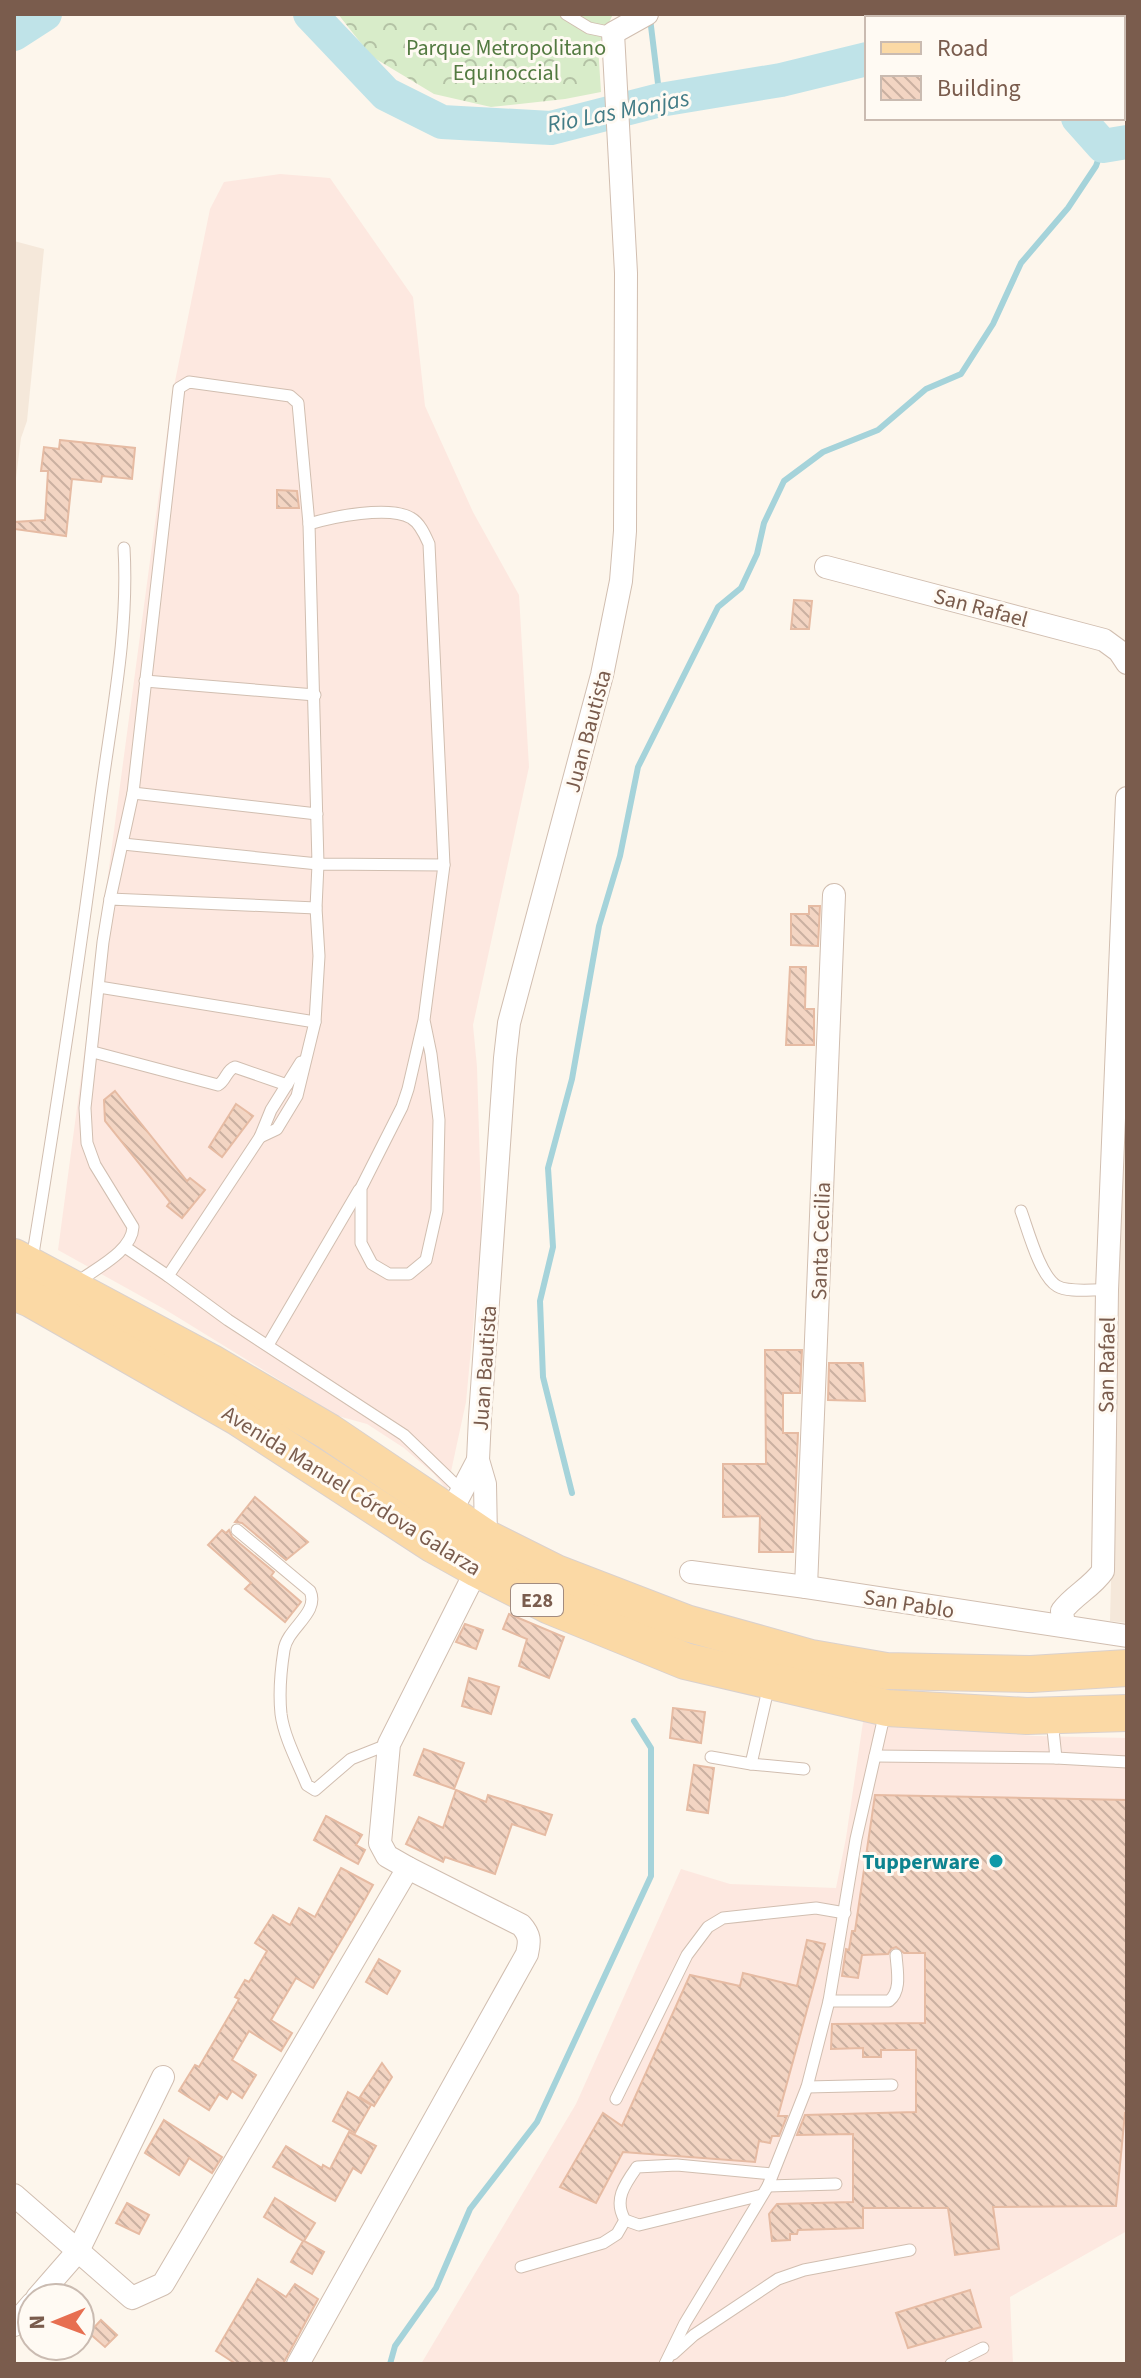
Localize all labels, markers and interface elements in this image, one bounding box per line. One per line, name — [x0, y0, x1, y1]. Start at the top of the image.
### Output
legend — [865, 16, 1125, 120]
text: Road — [937, 31, 989, 66]
park label: Parque Metropolitano Equinoccial — [406, 32, 606, 89]
text: Building — [937, 71, 1021, 106]
water label: Rio Las Monjas — [544, 80, 693, 142]
street label: San Rafael — [930, 580, 1031, 636]
street label: Juan Bautista — [556, 666, 620, 796]
street label: Santa Cecilia — [803, 1181, 839, 1301]
street label: Juan Bautista — [465, 1304, 505, 1432]
street label: San Rafael — [1090, 1317, 1124, 1413]
street label: Avenida Manuel Córdova Galarza — [216, 1398, 487, 1584]
street label: San Pablo — [861, 1581, 957, 1627]
road number: E28 — [511, 1584, 563, 1616]
place label: Tupperware — [862, 1846, 980, 1878]
marker: Tupperware — [987, 1852, 1005, 1870]
north arrow — [16, 2282, 96, 2362]
text: N — [21, 2315, 53, 2330]

